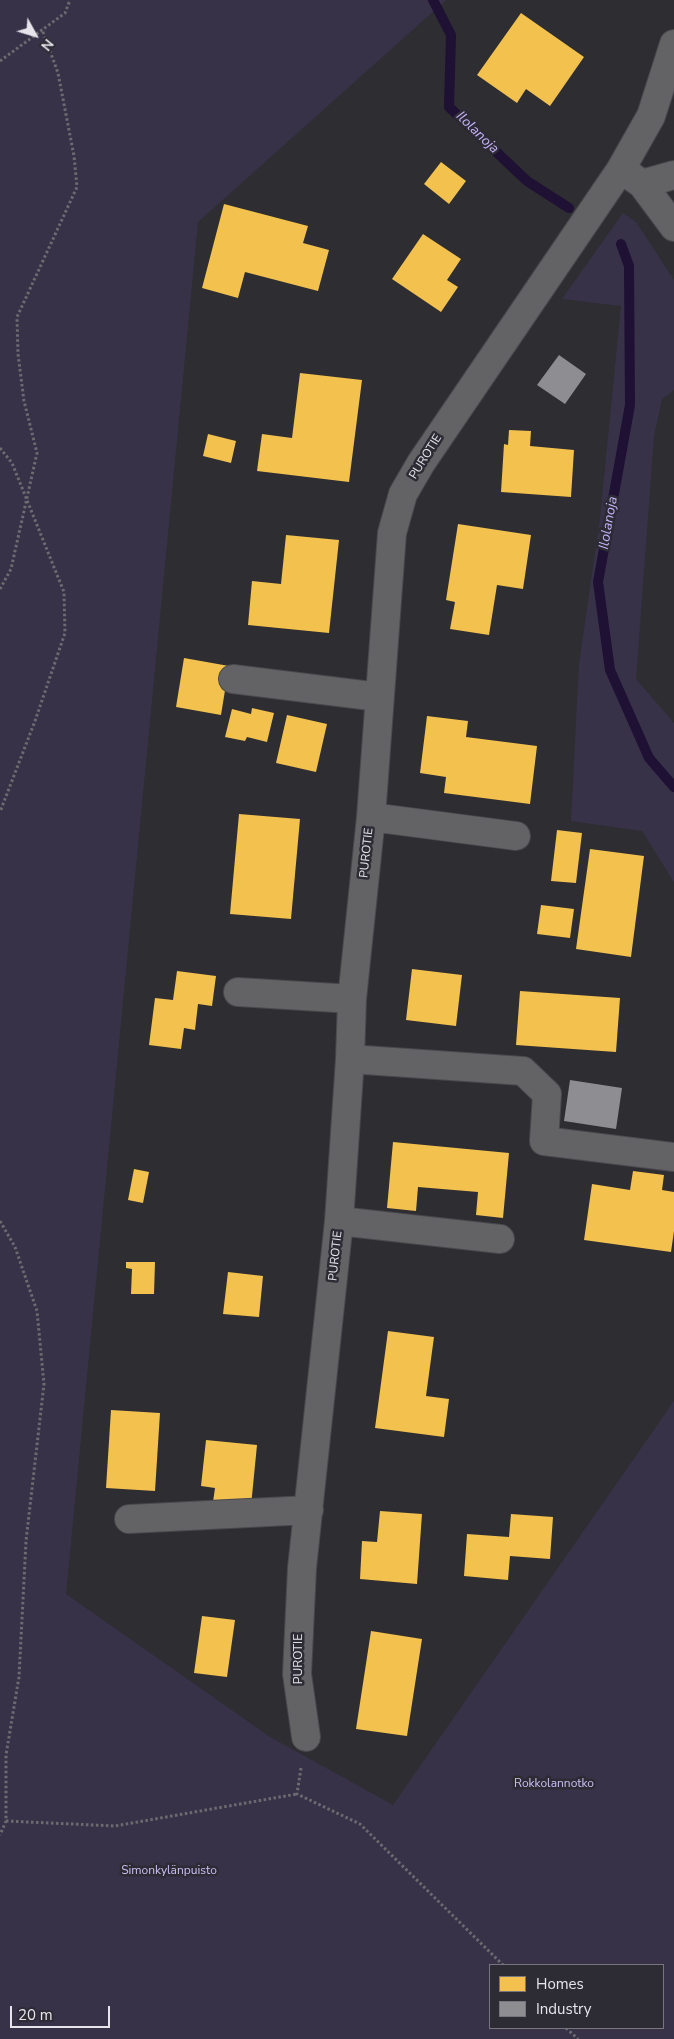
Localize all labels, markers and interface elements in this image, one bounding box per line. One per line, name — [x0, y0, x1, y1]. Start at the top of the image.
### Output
north arrow — [10, 10, 60, 60]
text: N — [36, 35, 58, 55]
water label: Ilolanoja — [452, 108, 502, 158]
street label: PUROTIE — [407, 432, 445, 482]
water label: Ilolanoja — [596, 495, 622, 551]
street label: PUROTIE — [357, 827, 377, 879]
street label: PUROTIE — [326, 1230, 346, 1282]
street label: PUROTIE — [292, 1634, 306, 1684]
park label: Rokkolannotko — [514, 1777, 594, 1791]
park label: Simonkylänpuisto — [121, 1864, 217, 1878]
legend — [489, 1964, 664, 2029]
text: Homes — [536, 1974, 584, 1994]
scale bar — [12, 1996, 112, 2028]
text: Industry — [536, 1999, 591, 2019]
text: 20 m — [18, 2005, 53, 2025]

